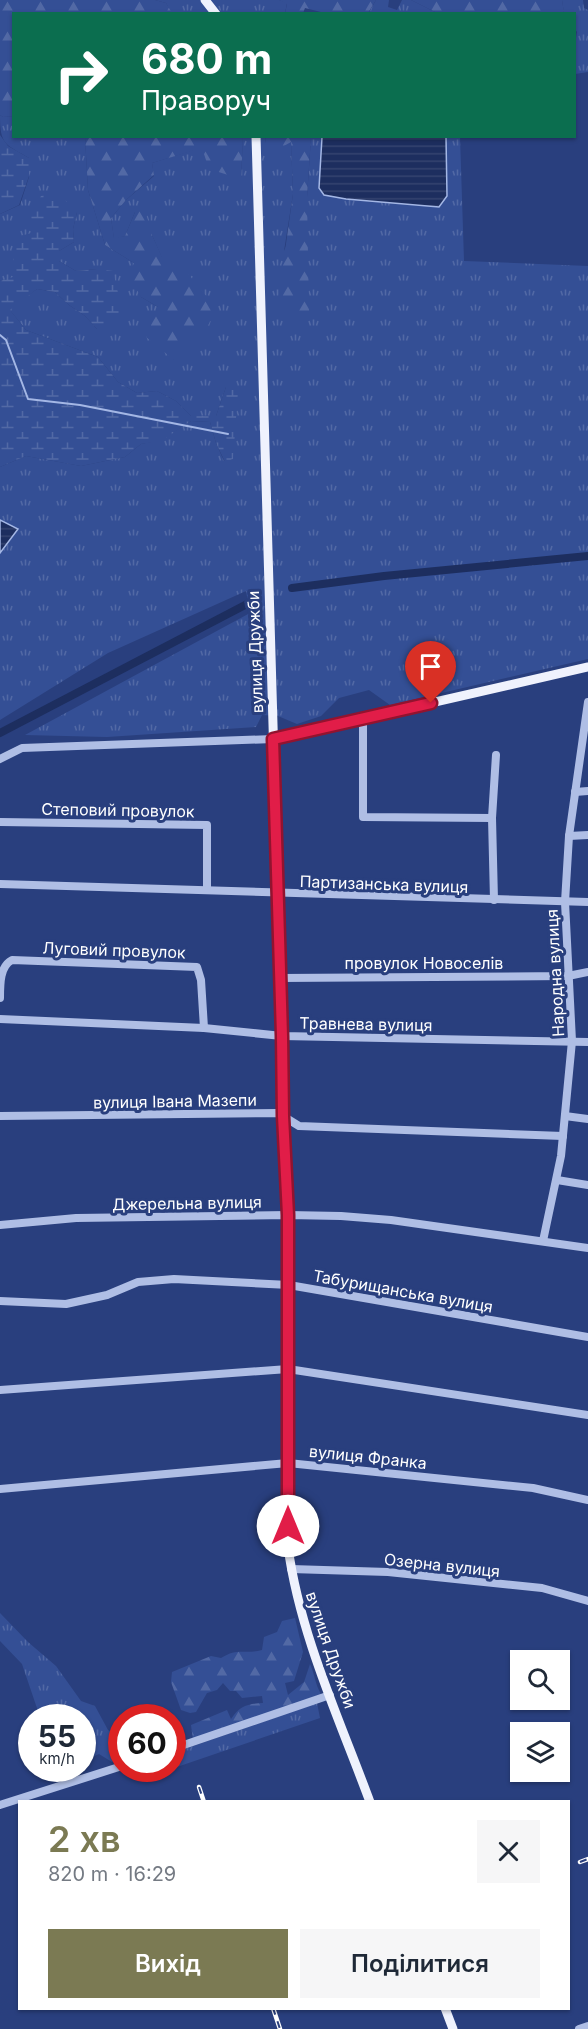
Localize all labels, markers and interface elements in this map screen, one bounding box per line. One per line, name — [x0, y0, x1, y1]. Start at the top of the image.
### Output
text: 680 m — [141, 33, 272, 84]
icon: right — [42, 36, 120, 114]
text: Праворуч — [141, 84, 271, 117]
street label: вулиця Дружби — [243, 591, 267, 713]
pin — [405, 641, 456, 703]
icon: arrive — [414, 650, 447, 683]
street label: Степовий провулок — [41, 799, 195, 821]
street label: Партизанська вулиця — [299, 871, 469, 897]
street label: Народна вулиця — [542, 909, 568, 1037]
street label: Луговий провулок — [42, 938, 186, 963]
street label: провулок Новоселів — [345, 953, 503, 973]
street label: Травнева вулиця — [299, 1013, 433, 1035]
street label: вулиця Івана Мазепи — [93, 1090, 257, 1112]
street label: Джерельна вулиця — [112, 1192, 262, 1214]
street label: Табурищанська вулиця — [311, 1265, 495, 1317]
street label: вулиця Франка — [308, 1441, 428, 1473]
position arrow — [256, 1494, 320, 1558]
street label: Озерна вулиця — [383, 1549, 501, 1581]
street label: вулиця Дружби — [302, 1589, 360, 1711]
map controls — [510, 1650, 570, 1782]
button: search — [510, 1650, 570, 1710]
speed limit sign: 60 — [108, 1704, 186, 1782]
text: 55 — [38, 1718, 76, 1754]
button: layers — [510, 1722, 570, 1782]
text: km/h — [39, 1749, 75, 1768]
text: 2 хв — [48, 1817, 121, 1861]
button: close — [477, 1820, 540, 1883]
text: 820 m · 16:29 — [48, 1862, 176, 1886]
button: Вихід — [48, 1929, 288, 1998]
button: Поділитися — [300, 1929, 540, 1998]

